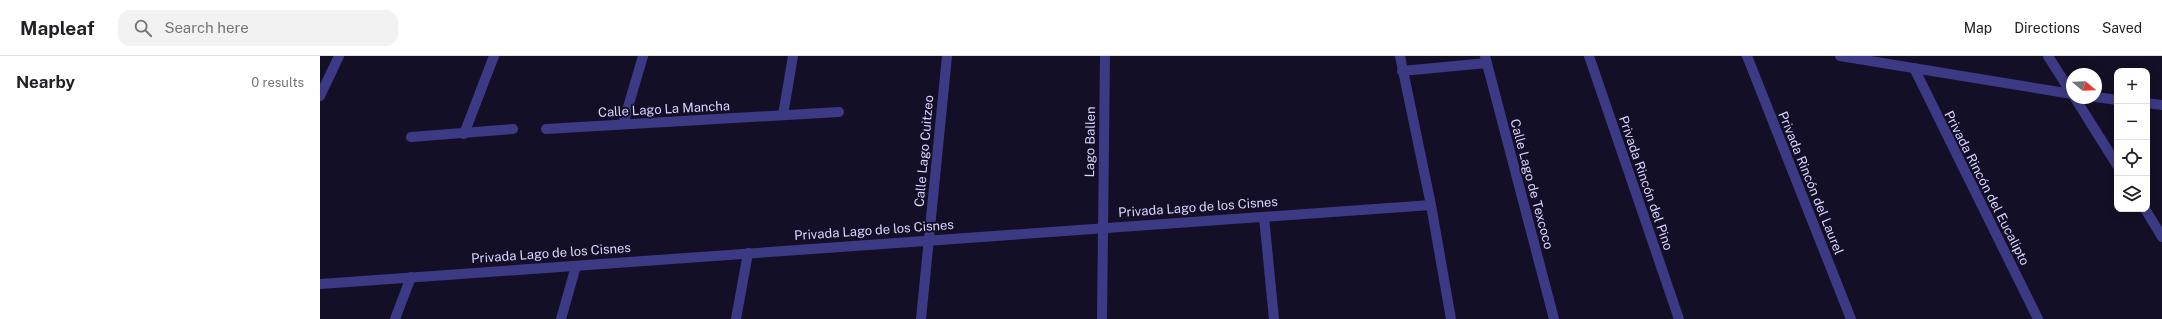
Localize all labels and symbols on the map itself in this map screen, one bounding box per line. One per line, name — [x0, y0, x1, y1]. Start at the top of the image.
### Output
north arrow — [2066, 68, 2102, 104]
street label: Calle Lago Cuitzeo — [912, 94, 936, 208]
street label: Calle Lago La Mancha — [598, 98, 730, 120]
street label: Lago Ballen — [1082, 106, 1098, 178]
street label: Privada Rincón del Eucalipto — [1941, 108, 2033, 268]
street label: Privada Rincón del Laurel — [1775, 109, 1847, 257]
street label: Privada Rincón del Pino — [1616, 114, 1676, 252]
street label: Calle Lago de Texcoco — [1507, 117, 1557, 251]
street label: Privada Lago de los Cisnes — [1118, 194, 1278, 220]
street label: Privada Lago de los Cisnes — [794, 217, 954, 243]
street label: Privada Lago de los Cisnes — [471, 240, 631, 266]

